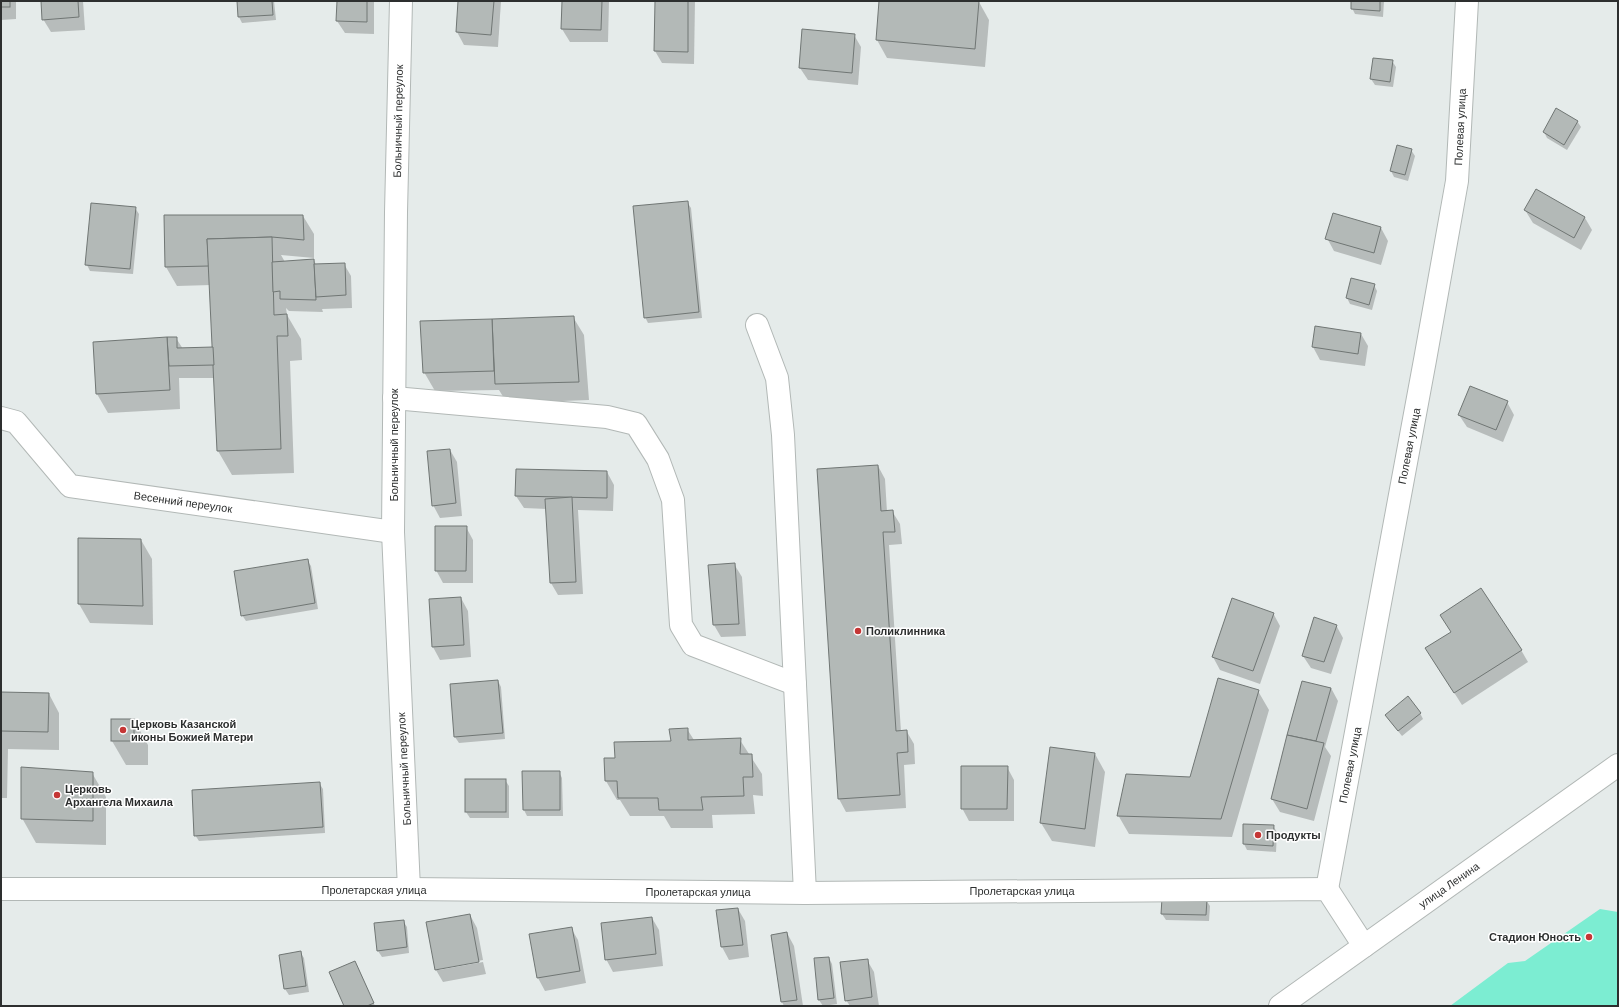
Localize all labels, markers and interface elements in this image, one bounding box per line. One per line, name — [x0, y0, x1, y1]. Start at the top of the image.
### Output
street label: Больничный переулок — [390, 64, 406, 178]
street label: Полевая улица — [1451, 87, 1469, 166]
street label: Больничный переулок — [387, 388, 401, 502]
street label: Полевая улица — [1395, 406, 1423, 485]
street label: Весенний переулок — [133, 488, 233, 516]
place label: Поликлинника — [866, 624, 946, 638]
marker: Поликлинника — [853, 626, 863, 636]
street label: Больничный переулок — [394, 712, 414, 826]
place label: Церковь Казанской иконы Божией Матери — [131, 717, 253, 744]
marker: Церковь Казанской иконы Божией Матери — [118, 725, 128, 735]
street label: Полевая улица — [1336, 725, 1364, 804]
place label: Церковь Архангела Михаила — [65, 782, 174, 809]
marker: Церковь Архангела Михаила — [52, 790, 62, 800]
place label: Продукты — [1266, 828, 1321, 842]
marker: Продукты — [1253, 830, 1263, 840]
street label: улица Ленина — [1416, 858, 1483, 911]
street label: Пролетарская улица — [321, 883, 427, 897]
street label: Пролетарская улица — [969, 884, 1075, 898]
street label: Пролетарская улица — [645, 885, 751, 899]
place label: Стадион Юность — [1489, 930, 1581, 944]
marker: Стадион Юность — [1584, 932, 1594, 942]

